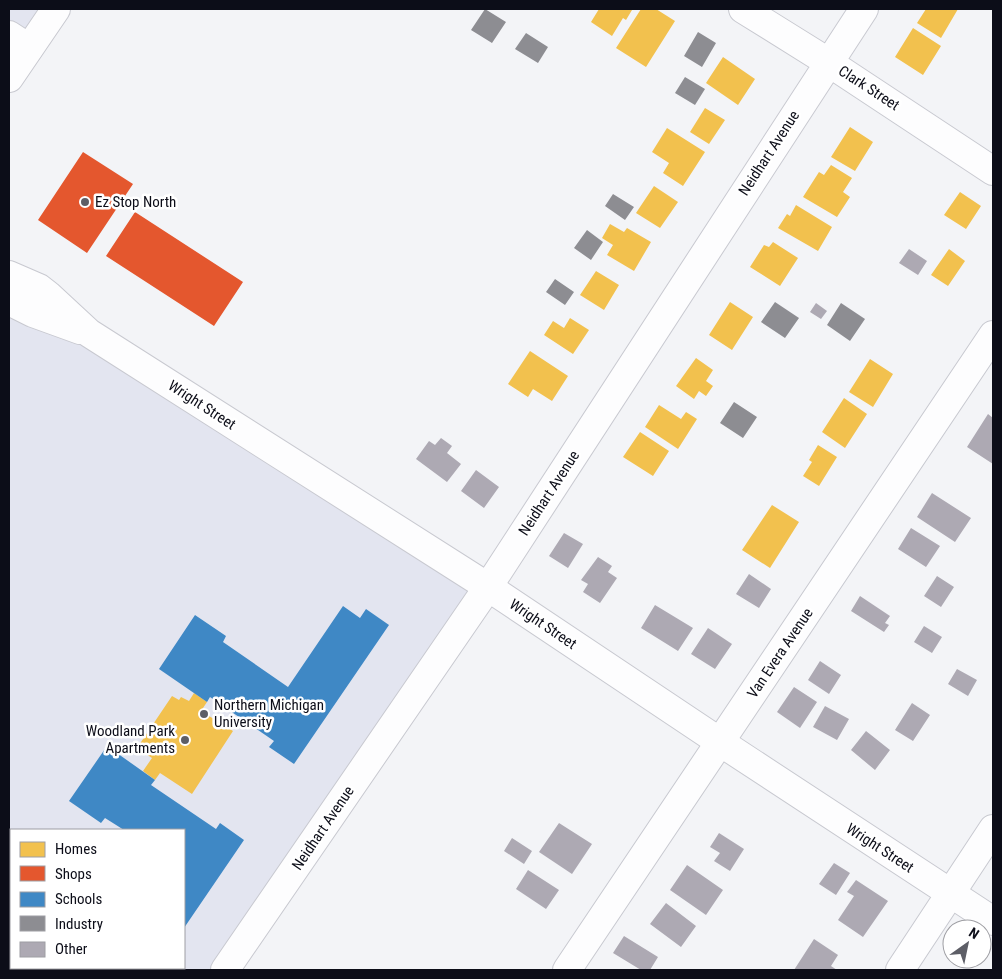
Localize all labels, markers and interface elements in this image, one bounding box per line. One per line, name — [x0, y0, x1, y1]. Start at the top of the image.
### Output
street label: Clark Street — [835, 62, 903, 114]
street label: Neidhart Avenue — [735, 107, 803, 199]
place label: Ez Stop North — [95, 193, 176, 211]
marker: Ez Stop North — [79, 196, 91, 208]
street label: Wright Street — [165, 376, 239, 434]
street label: Neidhart Avenue — [515, 447, 583, 539]
street label: Wright Street — [506, 595, 580, 653]
street label: Van Evera Avenue — [743, 605, 817, 701]
place label: Northern Michigan University — [214, 696, 324, 731]
marker: Northern Michigan University — [198, 708, 210, 720]
place label: Woodland Park Apartments — [86, 722, 175, 757]
marker: Woodland Park Apartments — [179, 734, 191, 746]
street label: Neidhart Avenue — [288, 782, 358, 874]
street label: Wright Street — [843, 819, 917, 877]
legend — [10, 829, 185, 969]
text: Homes — [55, 840, 97, 858]
text: Shops — [55, 865, 92, 883]
text: Schools — [55, 890, 102, 908]
text: Industry — [55, 915, 103, 933]
north arrow — [942, 919, 992, 969]
text: N — [966, 924, 982, 942]
text: Other — [55, 940, 88, 958]

